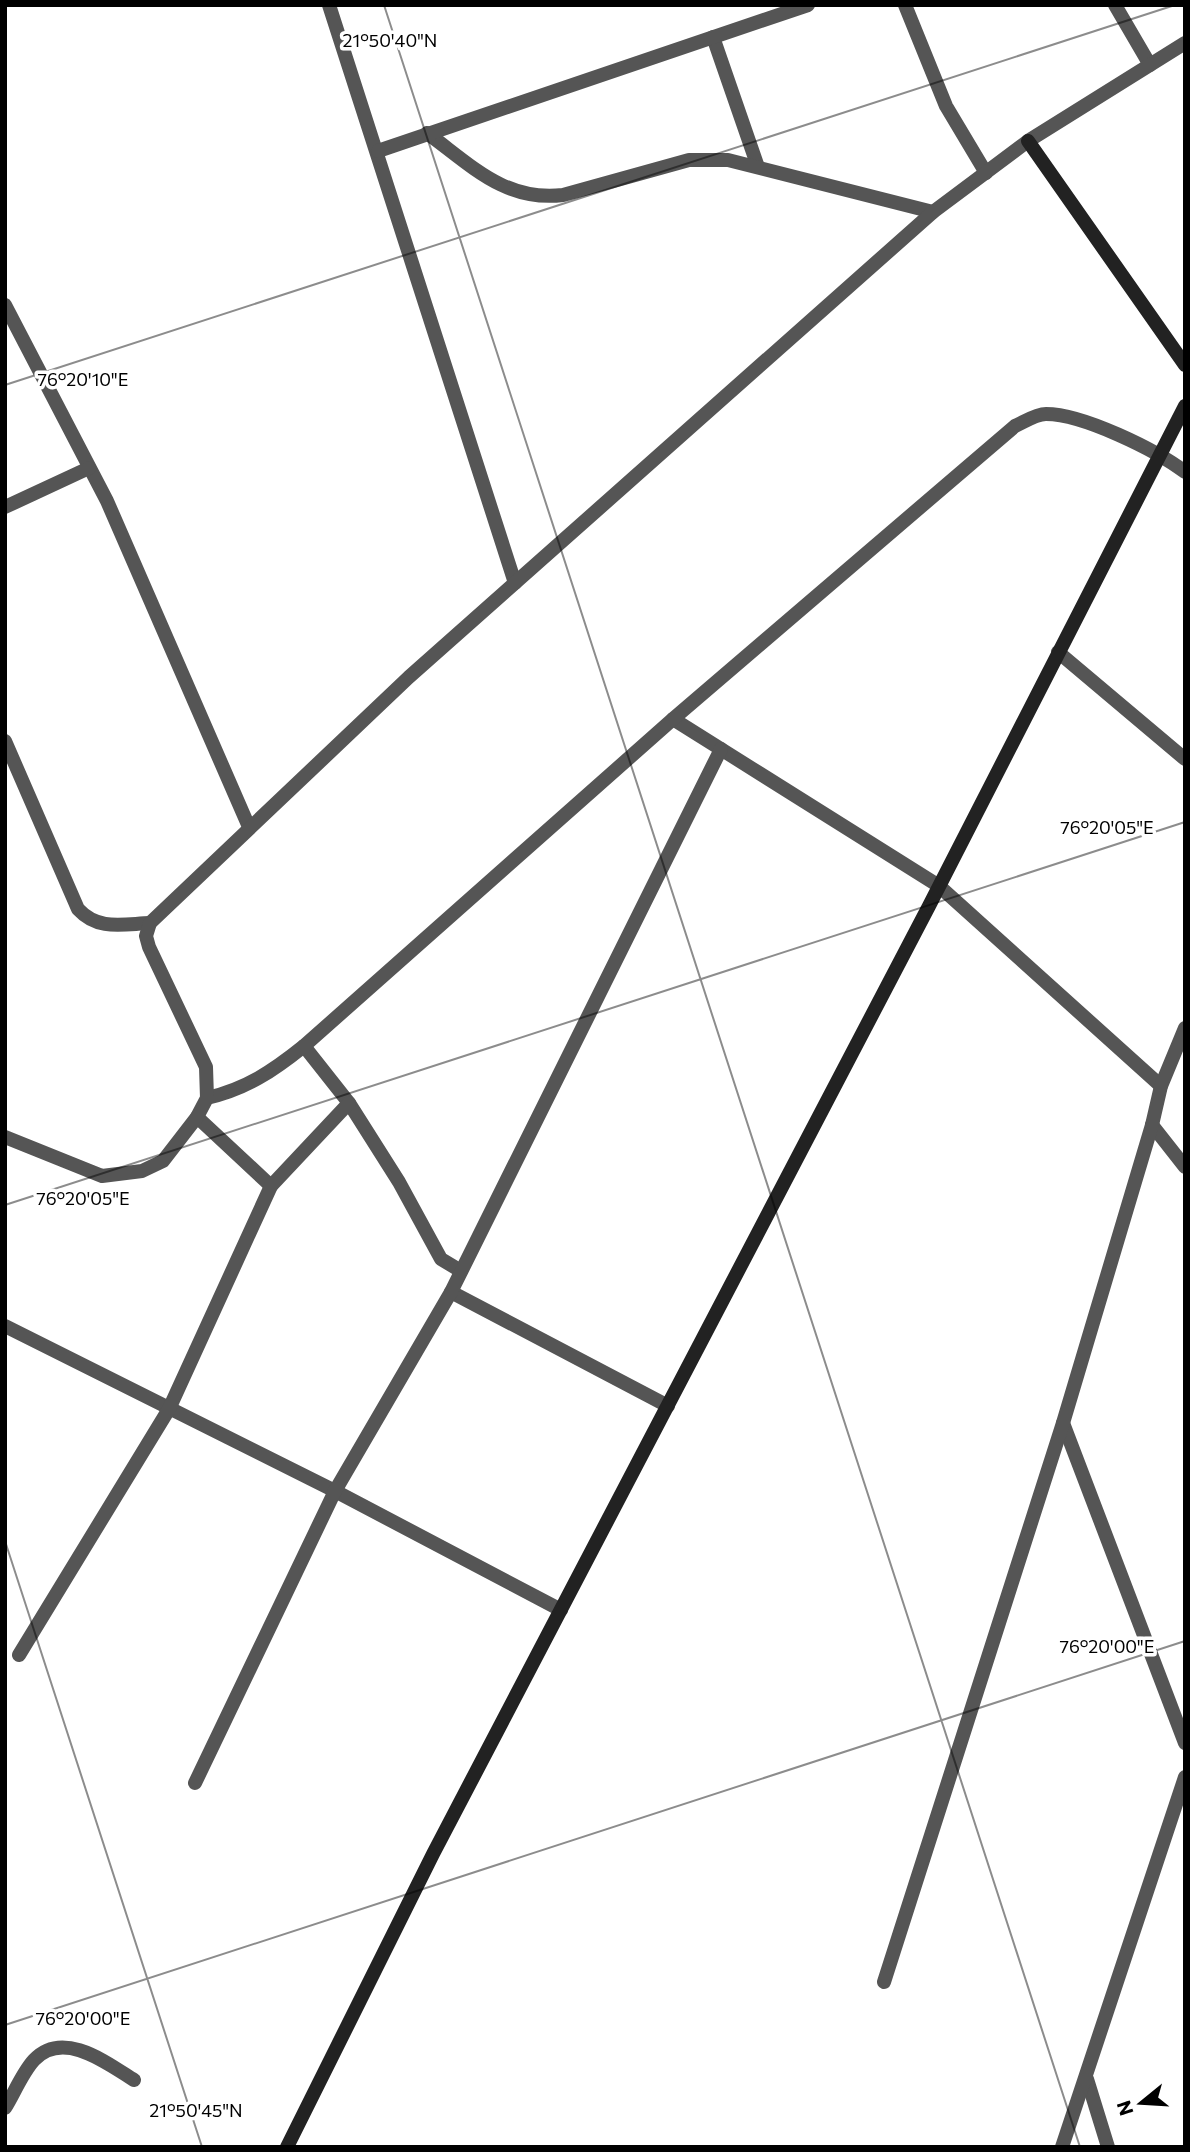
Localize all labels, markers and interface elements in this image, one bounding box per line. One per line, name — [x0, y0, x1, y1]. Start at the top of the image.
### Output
text: 21°50'40"N — [343, 29, 437, 51]
text: 76°20'10"E — [38, 368, 128, 390]
text: 76°20'05"E — [1060, 816, 1154, 838]
text: 76°20'05"E — [36, 1187, 130, 1209]
text: 76°20'00"E — [1060, 1635, 1155, 1657]
text: 76°20'00"E — [36, 2007, 131, 2029]
north arrow — [1106, 2068, 1176, 2138]
text: N — [1111, 2098, 1137, 2119]
text: 21°50'45"N — [149, 2099, 243, 2121]

